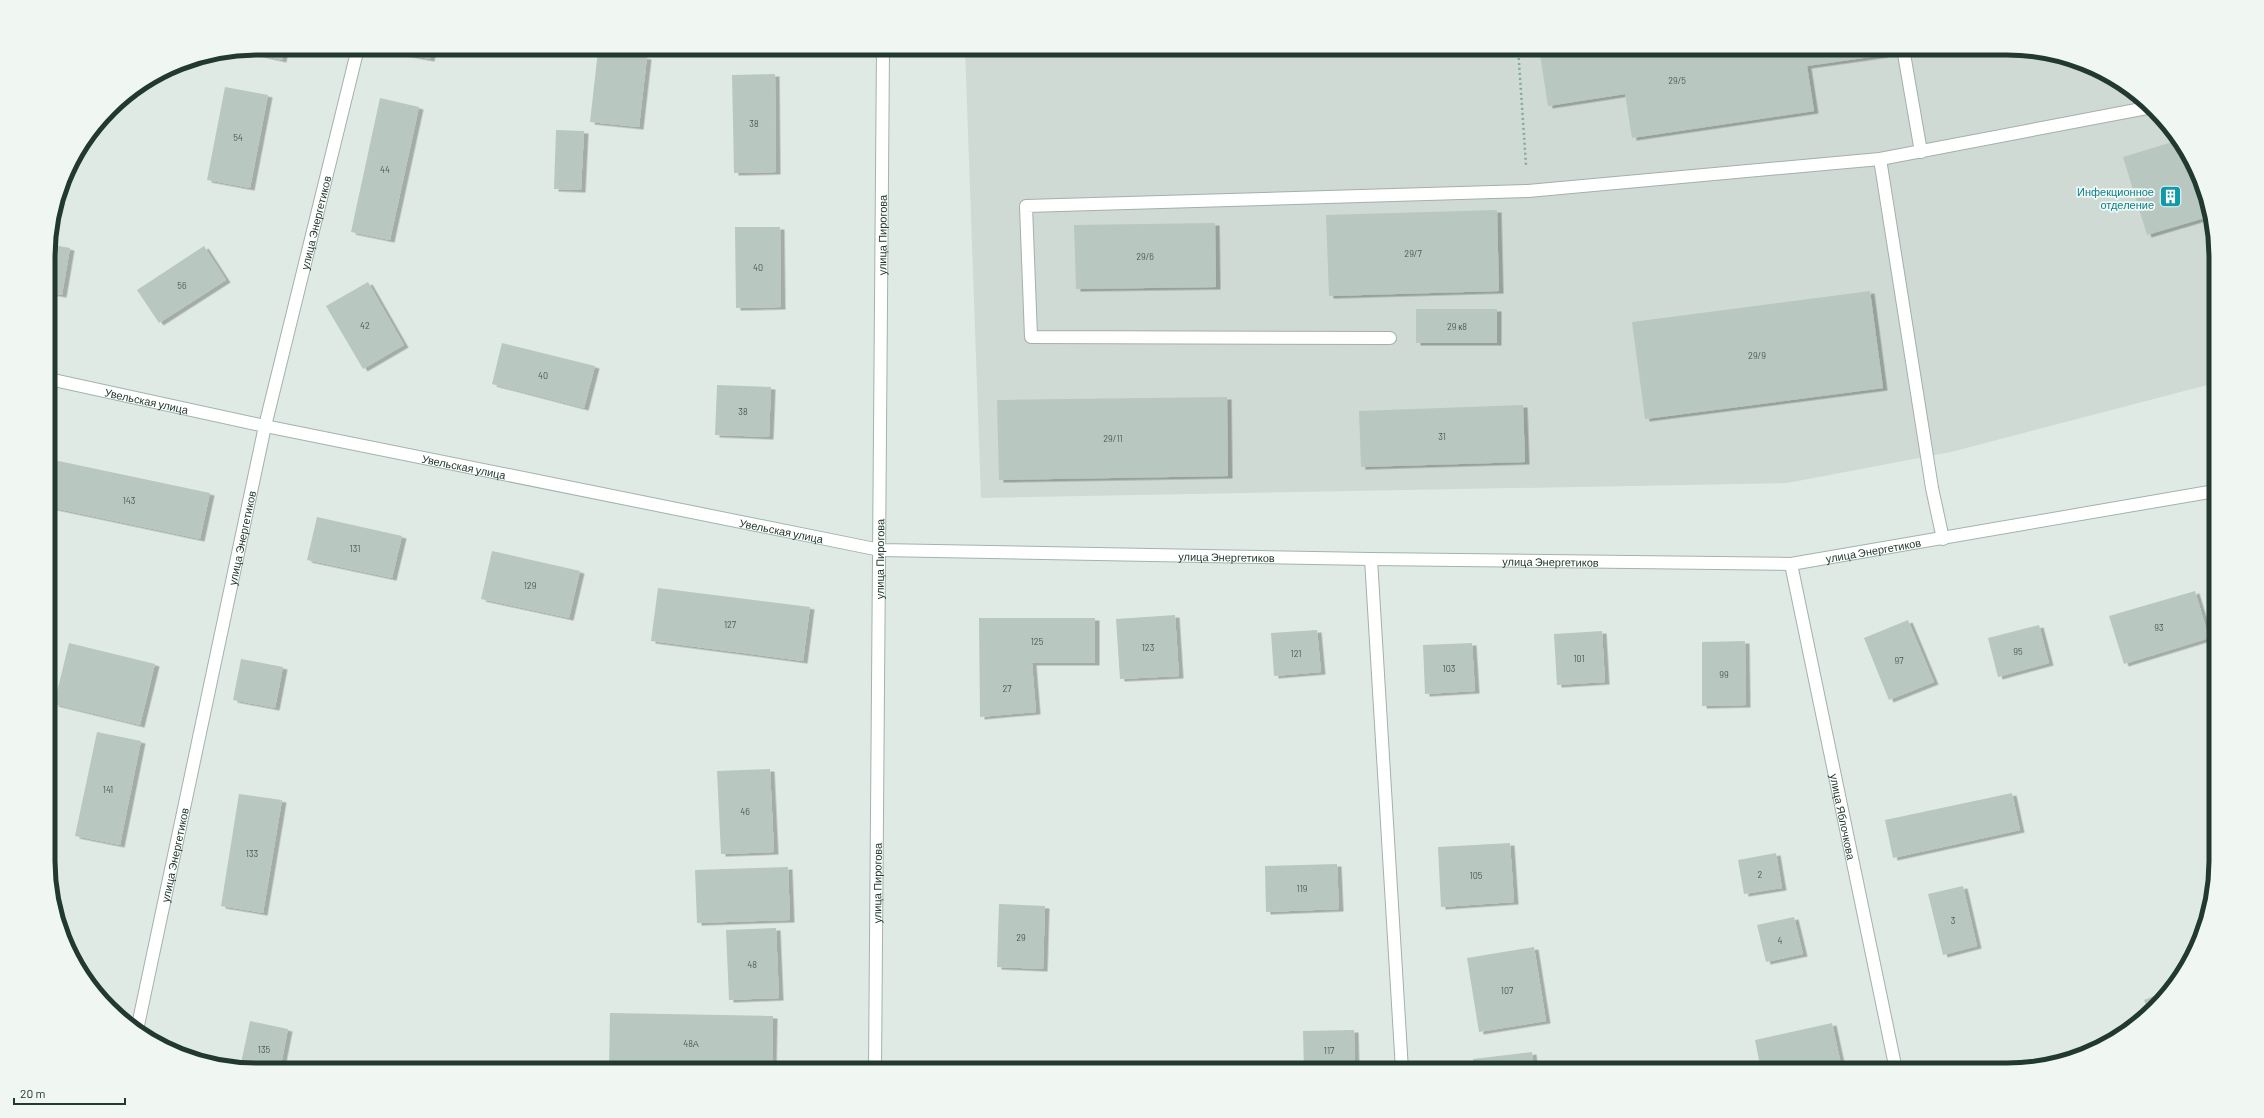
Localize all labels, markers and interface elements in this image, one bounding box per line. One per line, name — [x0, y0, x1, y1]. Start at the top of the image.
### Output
house number: 29/5 — [1668, 75, 1686, 86]
house number: 38 — [749, 118, 759, 129]
house number: 54 — [233, 132, 243, 143]
house number: 44 — [380, 164, 390, 175]
street label: улица Энергетиков — [297, 174, 333, 271]
building icon: Инфекционное отделение — [2157, 184, 2183, 210]
place label: Инфекционное отделение — [2077, 185, 2154, 211]
street label: улица Пирогова — [875, 194, 888, 275]
house number: 29/7 — [1404, 248, 1422, 259]
house number: 29/6 — [1136, 251, 1154, 262]
house number: 40 — [753, 262, 763, 273]
house number: 56 — [177, 280, 187, 291]
house number: 42 — [360, 320, 370, 331]
house number: 29 к8 — [1447, 321, 1467, 332]
house number: 29/9 — [1748, 350, 1766, 361]
house number: 40 — [538, 370, 548, 381]
street label: Увельская улица — [104, 385, 191, 416]
house number: 38 — [738, 406, 748, 417]
house number: 31 — [1438, 431, 1446, 442]
house number: 29/11 — [1103, 433, 1123, 444]
street label: Увельская улица — [421, 451, 508, 481]
street label: улица Энергетиков — [225, 489, 258, 586]
house number: 143 — [123, 495, 136, 506]
street label: Увельская улица — [739, 515, 825, 545]
street label: улица Пирогова — [872, 518, 886, 599]
street label: улица Энергетиков — [1825, 535, 1922, 564]
house number: 131 — [350, 543, 360, 554]
street label: улица Энергетиков — [1178, 549, 1275, 564]
street label: улица Энергетиков — [1502, 554, 1599, 568]
house number: 129 — [524, 580, 537, 591]
house number: 127 — [724, 619, 737, 630]
house number: 93 — [2154, 622, 2164, 633]
house number: 125 — [1031, 636, 1044, 647]
house number: 123 — [1142, 642, 1155, 653]
house number: 95 — [2013, 646, 2023, 657]
house number: 121 — [1291, 648, 1302, 659]
house number: 101 — [1573, 653, 1585, 664]
house number: 97 — [1895, 655, 1904, 666]
house number: 103 — [1443, 663, 1456, 674]
house number: 99 — [1719, 669, 1729, 680]
house number: 27 — [1002, 683, 1012, 694]
street label: улица Яблочкова — [1828, 773, 1859, 862]
house number: 141 — [103, 784, 113, 795]
street label: улица Энергетиков — [158, 806, 190, 903]
house number: 46 — [740, 806, 750, 817]
street label: улица Пирогова — [870, 842, 883, 923]
house number: 133 — [246, 848, 259, 859]
house number: 2 — [1758, 869, 1763, 880]
house number: 105 — [1470, 870, 1483, 881]
house number: 119 — [1296, 883, 1308, 894]
house number: 3 — [1951, 915, 1956, 926]
house number: 29 — [1016, 932, 1026, 943]
house number: 4 — [1778, 935, 1783, 946]
house number: 48 — [747, 959, 757, 970]
house number: 107 — [1501, 985, 1514, 996]
house number: 48А — [683, 1038, 699, 1049]
house number: 135 — [258, 1044, 271, 1055]
house number: 117 — [1324, 1045, 1335, 1056]
scale bar — [14, 1080, 125, 1106]
text: 20 m — [20, 1086, 46, 1100]

